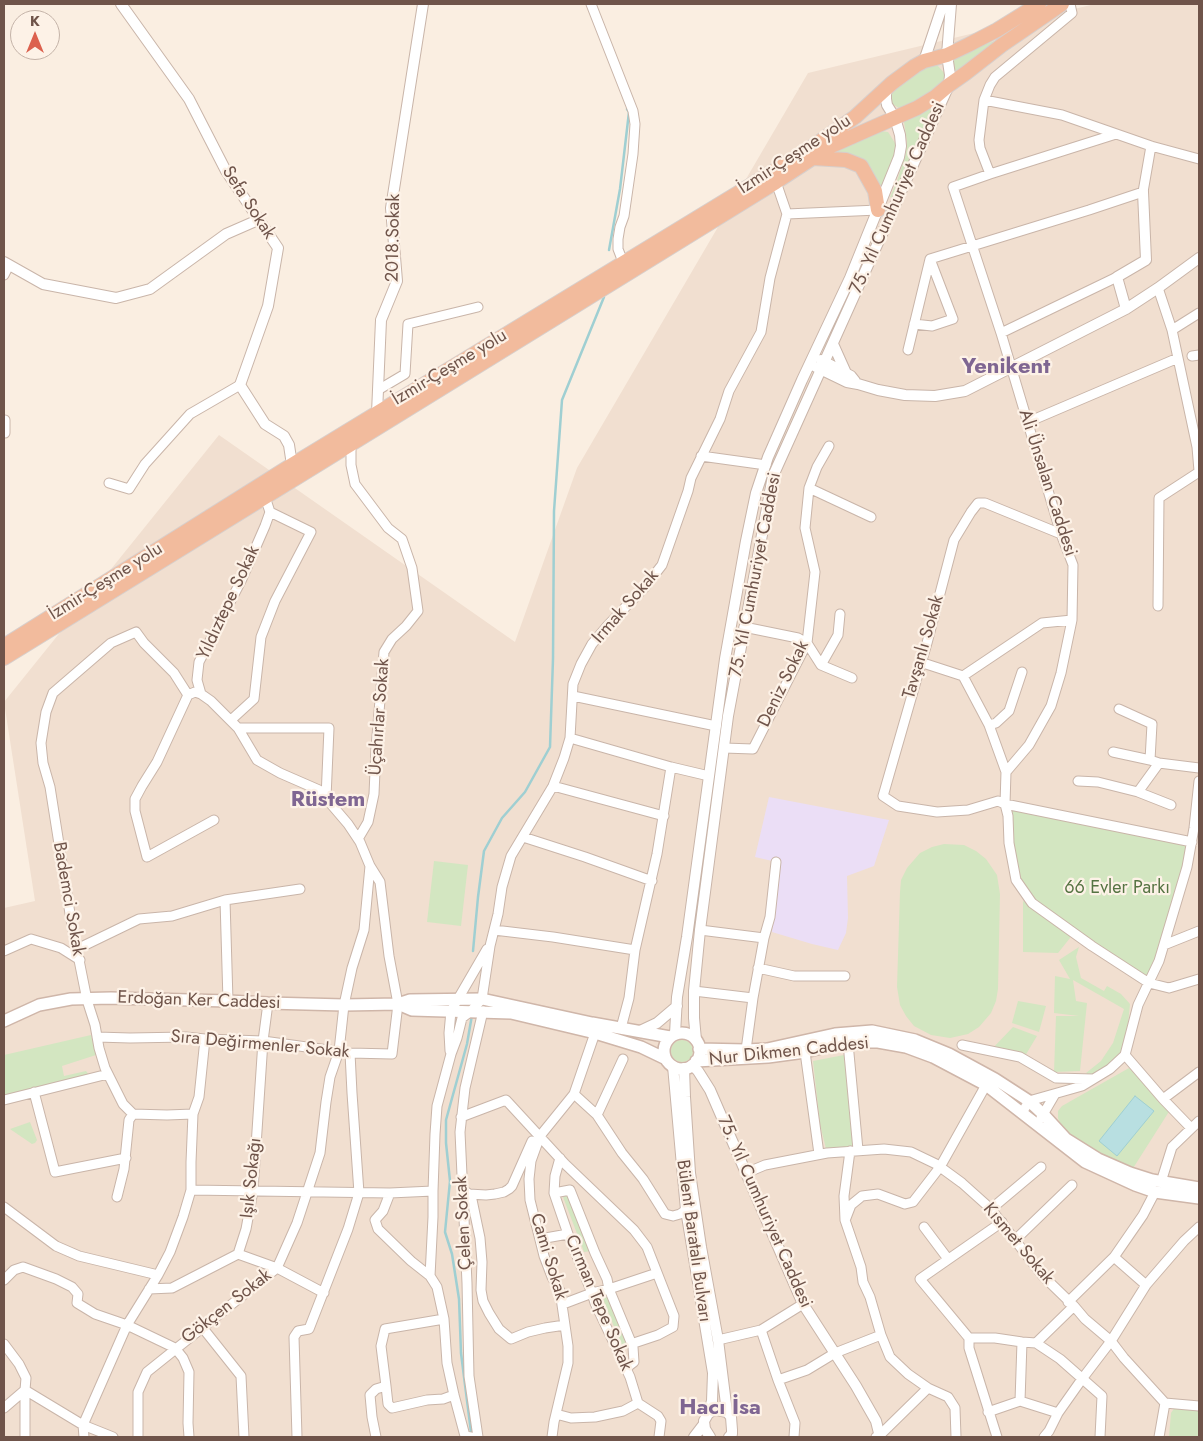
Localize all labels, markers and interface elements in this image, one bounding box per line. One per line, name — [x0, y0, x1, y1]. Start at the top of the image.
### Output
north arrow — [10, 10, 60, 60]
text: K — [30, 11, 40, 31]
street label: 75. Yıl Cumhuriyet Caddesi — [846, 99, 950, 297]
street label: İzmir-Çeşme yolu — [735, 111, 855, 199]
street label: Sefa Sokak — [216, 163, 280, 243]
street label: 2018.Sokak — [382, 194, 406, 282]
street label: İzmir-Çeşme yolu — [389, 325, 511, 411]
district label: Yenikent — [962, 355, 1050, 381]
street label: Ali Ünsalan Caddesi — [1013, 407, 1081, 559]
street label: 75. Yıl Cumhuriyet Caddesi — [726, 471, 786, 679]
street label: İzmir-Çeşme yolu — [45, 538, 167, 626]
street label: Yıldıztepe Sokak — [193, 543, 265, 663]
street label: Irmak Sokak — [588, 566, 664, 648]
street label: Tavşanlı Sokak — [899, 593, 949, 701]
street label: Deniz Sokak — [754, 637, 814, 731]
street label: Üçahırlar Sokak — [365, 658, 395, 776]
district label: Rüstem — [291, 788, 365, 814]
street label: Bademci Sokak — [47, 840, 89, 958]
park label: 66 Evler Parkı — [1064, 878, 1170, 900]
street label: Erdoğan Ker Caddesi — [117, 987, 281, 1015]
street label: Sıra Değirmenler Sokak — [170, 1026, 350, 1064]
street label: Nur Dikmen Caddesi — [708, 1033, 870, 1071]
street label: 75. Yıl Cumhuriyet Caddesi — [712, 1113, 816, 1311]
street label: Işık Sokağı — [237, 1137, 267, 1219]
street label: Bülent Baratalı Bulvarı — [671, 1158, 715, 1324]
street label: Çelen Sokak — [451, 1175, 477, 1271]
street label: Kısmet Sokak — [978, 1199, 1058, 1289]
street label: Cami Sokak — [525, 1211, 571, 1303]
street label: Cırman Tepe Sokak — [560, 1232, 636, 1374]
street label: Gökçen Sokak — [178, 1265, 276, 1349]
district label: Hacı İsa — [679, 1396, 761, 1422]

